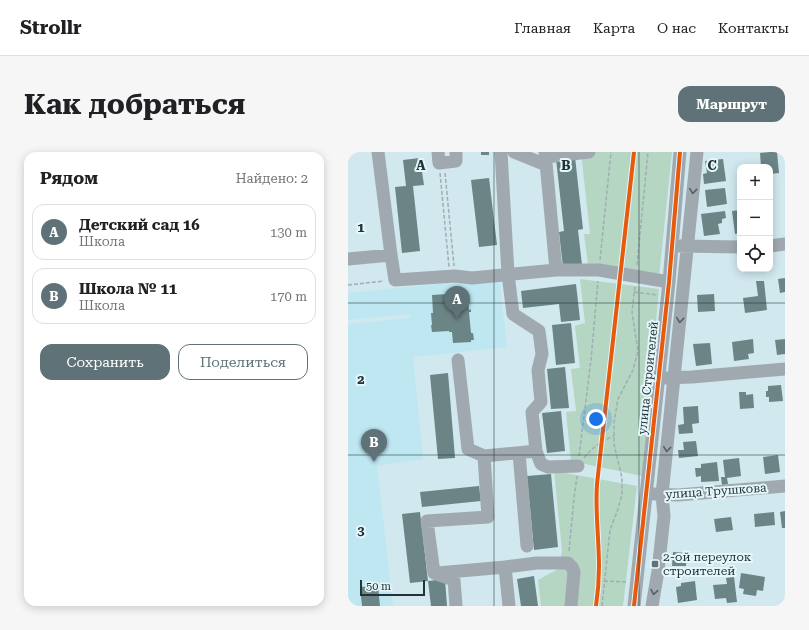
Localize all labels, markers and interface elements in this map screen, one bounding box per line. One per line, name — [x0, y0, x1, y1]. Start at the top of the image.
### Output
text: Strollr — [20, 16, 82, 39]
text: Главная — [514, 20, 571, 36]
text: Карта — [593, 20, 635, 36]
text: О нас — [657, 20, 696, 36]
text: Контакты — [718, 20, 789, 36]
button: Маршрут — [678, 86, 785, 122]
text: Как добраться — [24, 88, 245, 121]
text: A — [416, 158, 426, 173]
text: B — [561, 158, 571, 173]
text: C — [707, 158, 717, 173]
map controls — [737, 164, 773, 272]
button: + — [737, 164, 773, 200]
text: Рядом — [40, 168, 98, 188]
text: Найдено: 2 — [236, 171, 308, 186]
one-way arrow — [689, 188, 698, 194]
button: − — [737, 200, 773, 236]
text: Детский сад 16 — [79, 216, 200, 234]
text: 1 — [357, 220, 365, 235]
text: A — [49, 225, 59, 240]
text: 130 m — [270, 225, 307, 240]
text: Школа — [79, 234, 125, 249]
button: locate — [737, 236, 773, 272]
text: Школа № 11 — [79, 280, 177, 298]
pin: A — [444, 286, 470, 319]
text: B — [49, 289, 59, 304]
text: 170 m — [270, 289, 307, 304]
text: Школа — [79, 298, 125, 313]
one-way arrow — [676, 317, 685, 323]
street label: улица Строителей — [635, 321, 661, 435]
button: Сохранить — [40, 344, 170, 380]
button: Поделиться — [178, 344, 308, 380]
text: 2 — [357, 372, 365, 387]
your location — [586, 409, 606, 429]
pin: B — [361, 429, 387, 462]
one-way arrow — [662, 446, 671, 453]
street label: улица Трушкова — [665, 480, 767, 502]
text: 3 — [357, 523, 365, 538]
place label: 2-ой переулок строителей — [663, 550, 752, 578]
marker: 2-ой переулок строителей — [650, 559, 660, 569]
scale bar — [360, 578, 425, 597]
text: 50 m — [366, 580, 391, 593]
one-way arrow — [650, 589, 659, 596]

